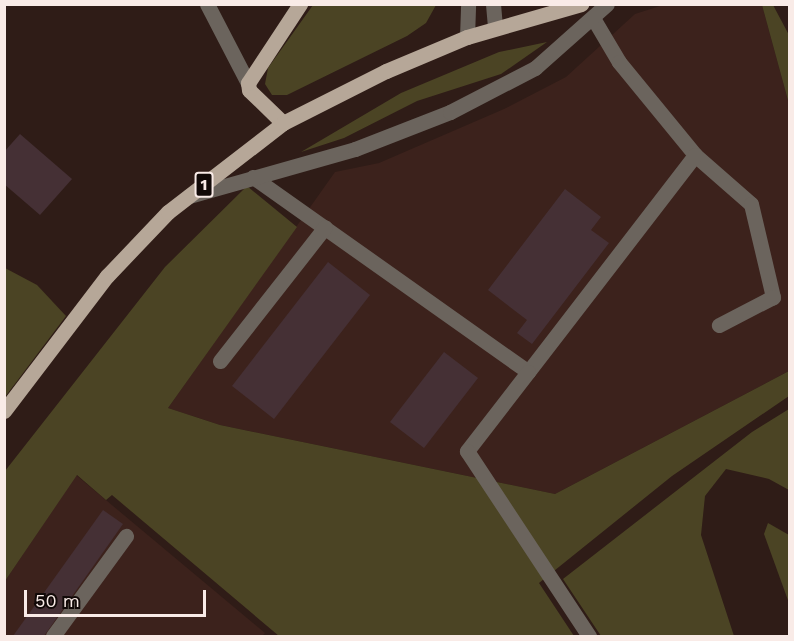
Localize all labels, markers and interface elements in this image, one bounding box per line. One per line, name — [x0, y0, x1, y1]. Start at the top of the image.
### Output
road number: 1 — [194, 172, 214, 198]
scale bar — [27, 578, 208, 616]
text: 50 m — [35, 590, 80, 611]

